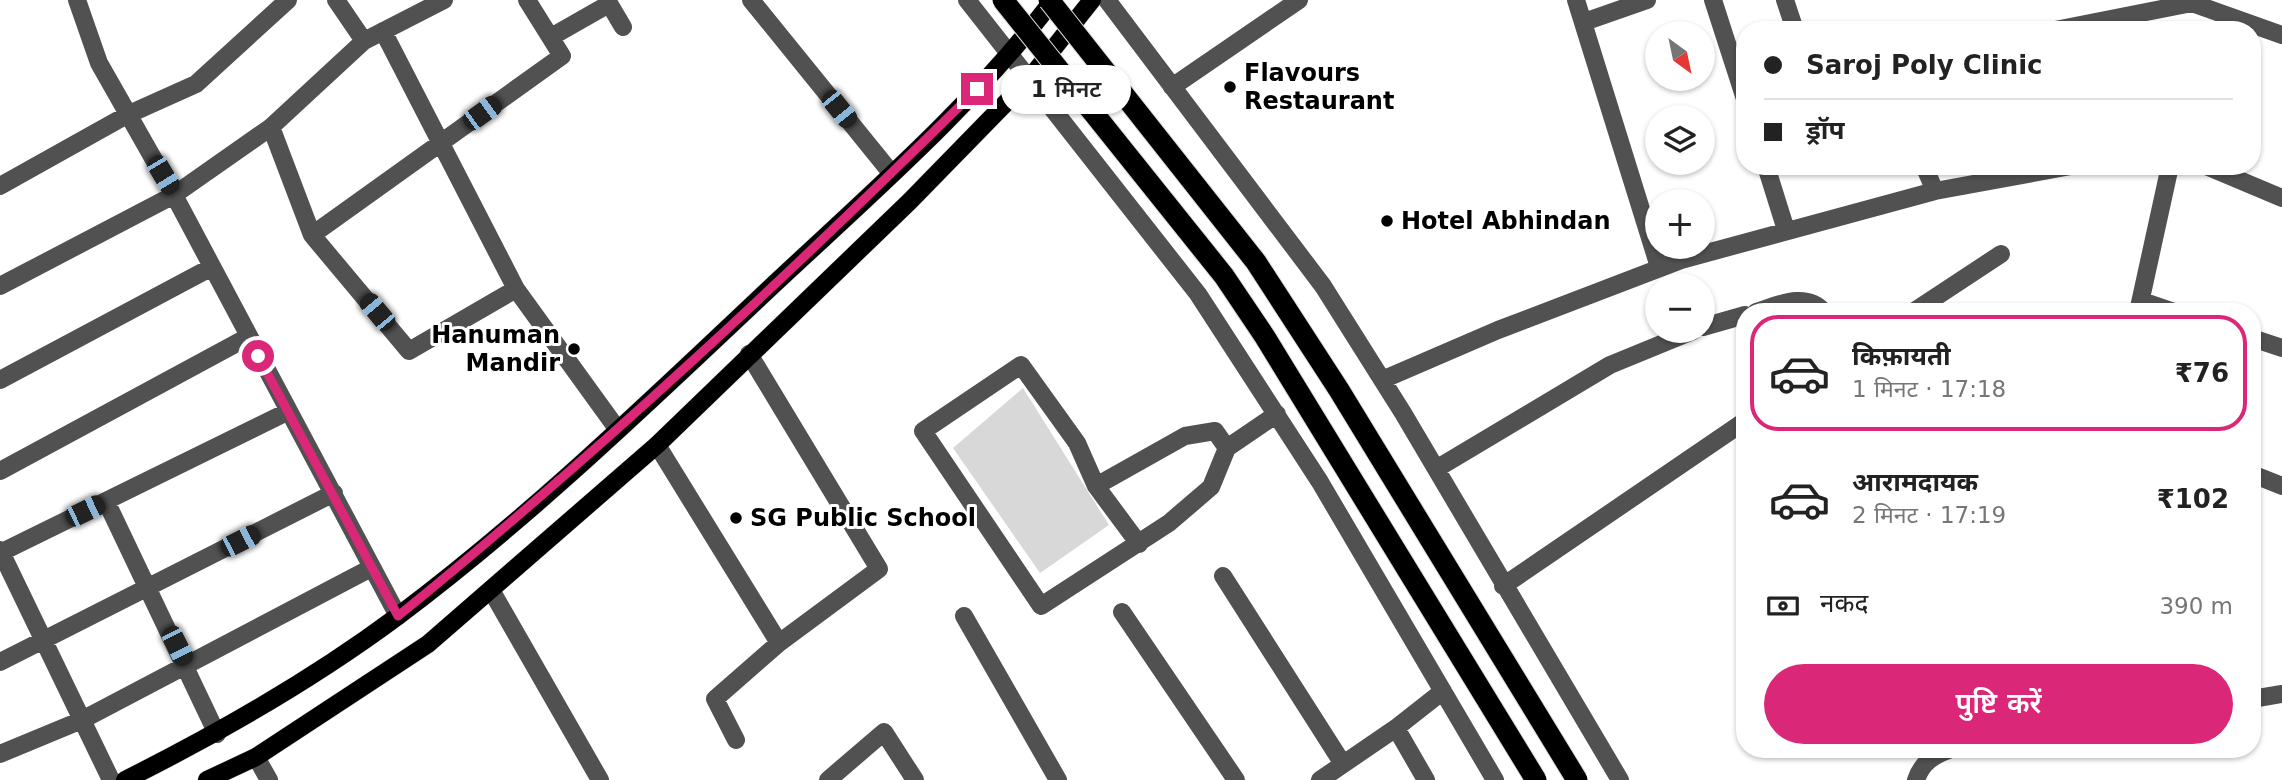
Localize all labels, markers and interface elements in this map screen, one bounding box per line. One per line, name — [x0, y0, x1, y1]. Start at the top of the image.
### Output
north arrow — [1645, 21, 1715, 91]
map controls — [1645, 21, 1715, 343]
text: Saroj Poly Clinic — [1806, 50, 2043, 80]
place label: Flavours Restaurant — [1244, 59, 1394, 115]
callout: 1 मिनट — [1002, 64, 1131, 114]
route end — [961, 73, 993, 105]
text: 1 मिनट — [1031, 76, 1101, 102]
marker: Flavours Restaurant — [1222, 79, 1238, 95]
car — [818, 86, 861, 132]
car — [459, 92, 506, 134]
button: layers — [1645, 105, 1715, 175]
text: ड्रॉप — [1806, 115, 1844, 145]
car — [144, 152, 183, 198]
button: + — [1645, 189, 1715, 259]
place label: Hotel Abhindan — [1401, 207, 1611, 235]
marker: Hotel Abhindan — [1379, 213, 1395, 229]
button: − — [1645, 273, 1715, 343]
car — [356, 289, 399, 335]
place label: Hanuman Mandir — [431, 321, 560, 377]
route start — [242, 340, 274, 372]
marker: Hanuman Mandir — [566, 341, 582, 357]
text: किफ़ायती — [1852, 341, 1951, 371]
icon: car — [1768, 342, 1831, 405]
text: ₹76 — [2175, 358, 2229, 388]
text: 1 मिनट · 17:18 — [1852, 376, 2006, 402]
text: आरामदायक — [1852, 467, 1978, 497]
icon: car — [1768, 468, 1831, 531]
text: ₹102 — [2157, 484, 2229, 514]
car — [62, 492, 109, 530]
text: 2 मिनट · 17:19 — [1852, 502, 2006, 528]
place label: SG Public School — [750, 504, 976, 532]
marker: SG Public School — [728, 510, 744, 526]
car — [217, 522, 264, 560]
icon: cash — [1764, 587, 1802, 625]
text: नकद — [1820, 588, 1868, 618]
text: 390 m — [2159, 593, 2233, 619]
car — [159, 623, 196, 669]
button: पुष्टि करें — [1764, 664, 2233, 744]

